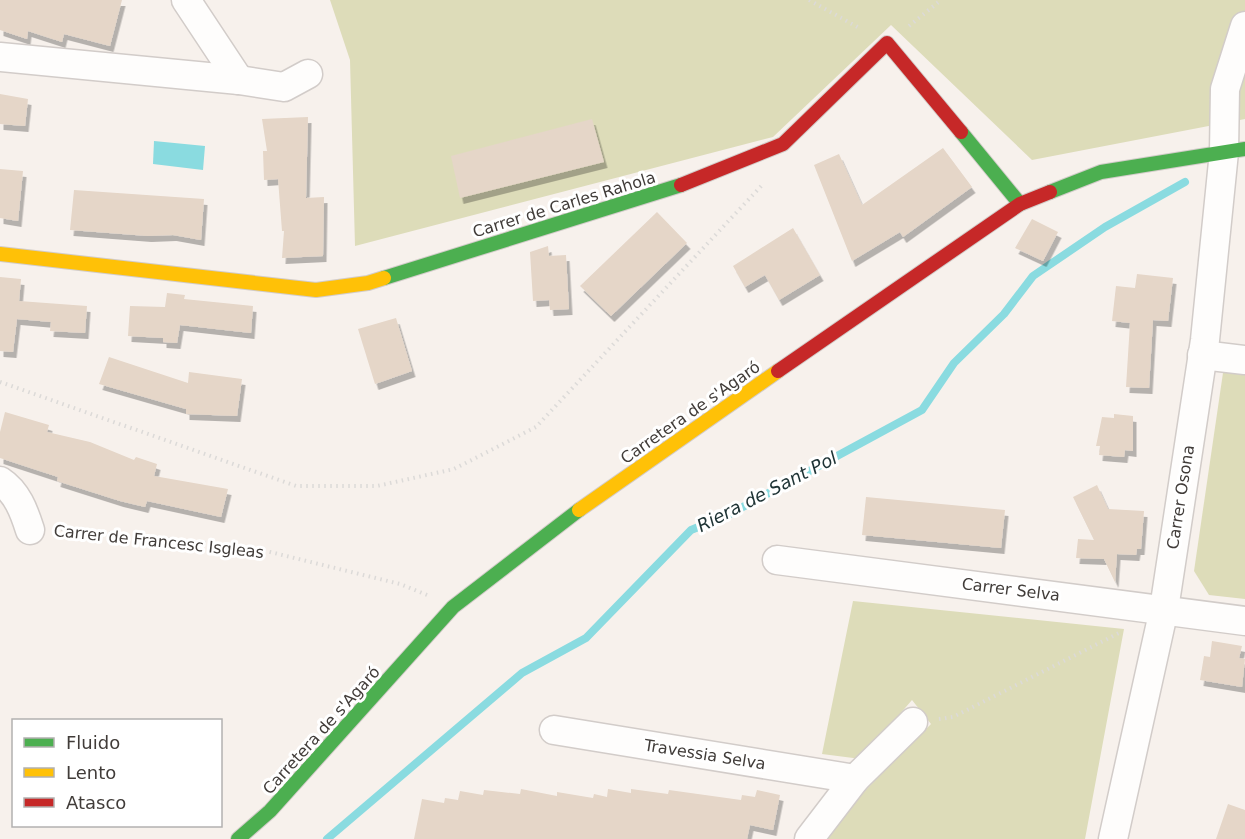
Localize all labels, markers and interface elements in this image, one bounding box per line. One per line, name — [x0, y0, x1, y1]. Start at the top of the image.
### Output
street label: Carrer de Carles Rahola — [470, 168, 658, 241]
street label: Carretera de s'Agaró — [617, 357, 764, 468]
street label: Carrer Osona — [1163, 443, 1198, 551]
water label: Riera de Sant Pol — [693, 447, 840, 536]
street label: Carrer de Francesc Isgleas — [53, 521, 265, 562]
street label: Carrer Selva — [961, 574, 1061, 605]
street label: Carretera de s'Agaró — [259, 662, 384, 798]
legend — [12, 719, 222, 827]
text: Fluido — [66, 732, 120, 753]
street label: Travessia Selva — [642, 735, 767, 773]
text: Lento — [66, 762, 116, 783]
text: Atasco — [66, 792, 126, 813]

